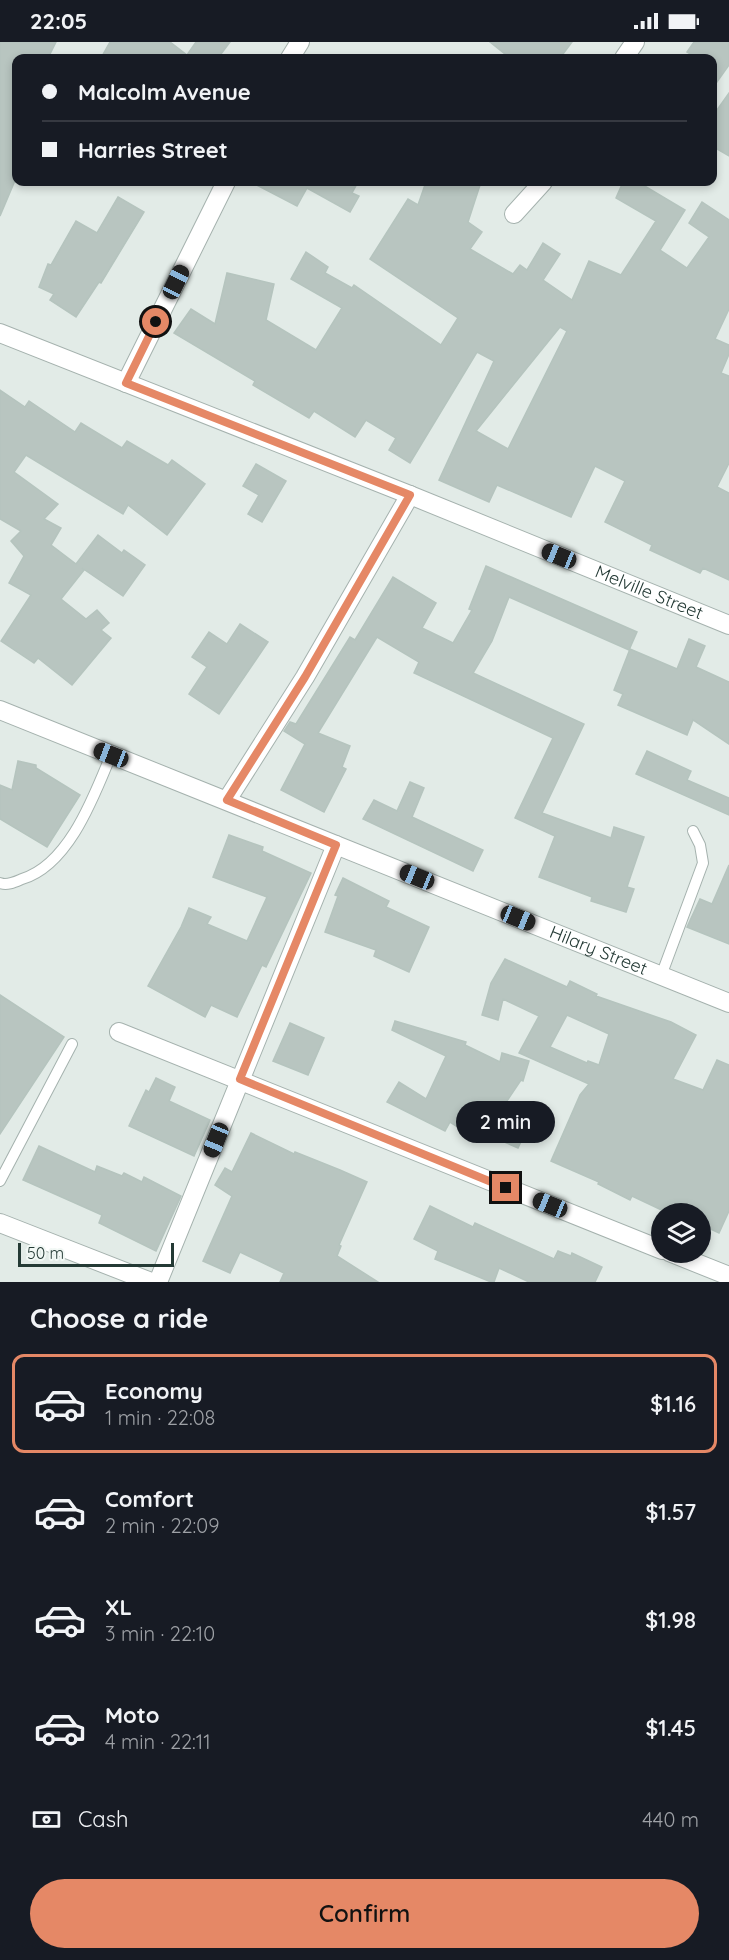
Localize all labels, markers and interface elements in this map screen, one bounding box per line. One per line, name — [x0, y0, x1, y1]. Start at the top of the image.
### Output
text: 22:05 — [30, 7, 87, 35]
text: Malcolm Avenue — [78, 78, 251, 106]
text: Harries Street — [78, 136, 228, 164]
car — [160, 262, 192, 302]
route start — [142, 308, 169, 335]
car — [539, 541, 579, 571]
street label: Melville Street — [592, 560, 707, 624]
car — [91, 740, 131, 770]
car — [397, 862, 437, 892]
car — [498, 903, 538, 933]
street label: Hilary Street — [546, 920, 651, 980]
callout: 2 min — [456, 1101, 556, 1143]
text: 2 min — [480, 1109, 531, 1134]
car — [201, 1120, 231, 1160]
route end — [492, 1174, 519, 1201]
car — [530, 1190, 570, 1220]
map controls — [651, 1203, 711, 1263]
button: layers — [651, 1203, 711, 1263]
scale bar — [18, 1240, 174, 1268]
text: 50 m — [27, 1243, 64, 1263]
text: Choose a ride — [30, 1301, 208, 1335]
icon: car — [33, 1377, 87, 1431]
text: Economy — [105, 1377, 203, 1405]
text: $1.16 — [650, 1390, 696, 1418]
text: 1 min · 22:08 — [105, 1405, 215, 1430]
icon: car — [33, 1485, 87, 1539]
text: Comfort — [105, 1485, 194, 1513]
text: $1.57 — [645, 1498, 696, 1526]
text: 2 min · 22:09 — [105, 1513, 219, 1538]
icon: car — [33, 1593, 87, 1647]
text: XL — [105, 1593, 132, 1621]
text: $1.98 — [645, 1606, 696, 1634]
text: 3 min · 22:10 — [105, 1621, 215, 1646]
icon: car — [33, 1701, 87, 1755]
text: Moto — [105, 1701, 159, 1729]
text: $1.45 — [645, 1714, 696, 1742]
text: 4 min · 22:11 — [105, 1729, 211, 1754]
icon: cash — [30, 1803, 63, 1836]
text: Cash — [78, 1805, 129, 1833]
text: 440 m — [642, 1807, 699, 1832]
button: Confirm — [30, 1879, 699, 1948]

